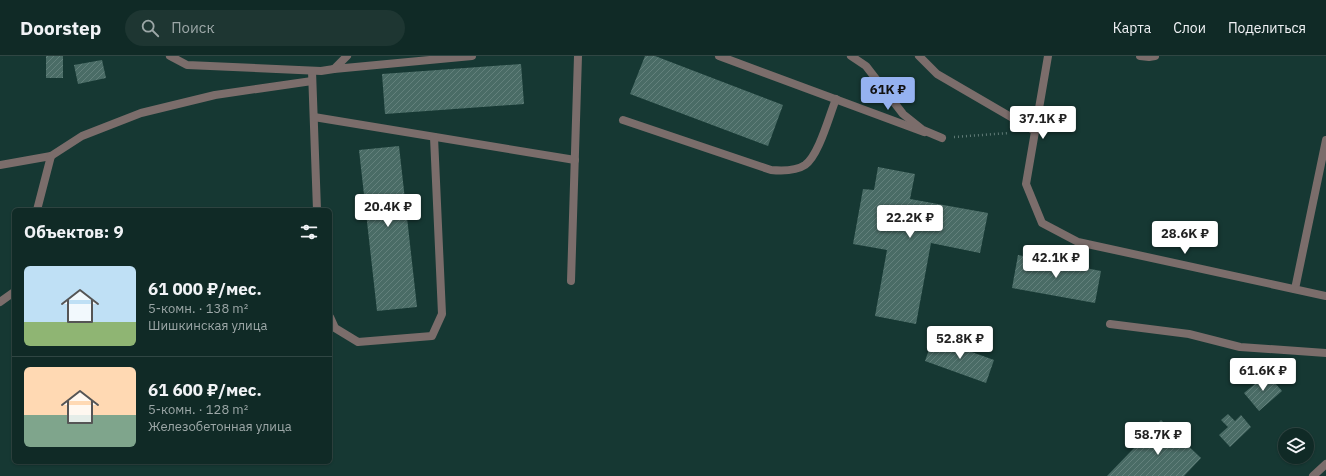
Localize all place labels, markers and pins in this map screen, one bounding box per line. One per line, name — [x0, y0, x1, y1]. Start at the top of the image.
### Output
pin: 61K ₽ — [860, 77, 916, 111]
pin: 37.1K ₽ — [1006, 106, 1080, 140]
pin: 20.4K ₽ — [351, 194, 425, 228]
pin: 22.2K ₽ — [873, 205, 947, 239]
pin: 28.6K ₽ — [1148, 221, 1222, 255]
pin: 42.1K ₽ — [1019, 245, 1093, 279]
pin: 52.8K ₽ — [923, 326, 997, 360]
pin: 61.6K ₽ — [1226, 358, 1300, 392]
pin: 58.7K ₽ — [1121, 422, 1195, 456]

